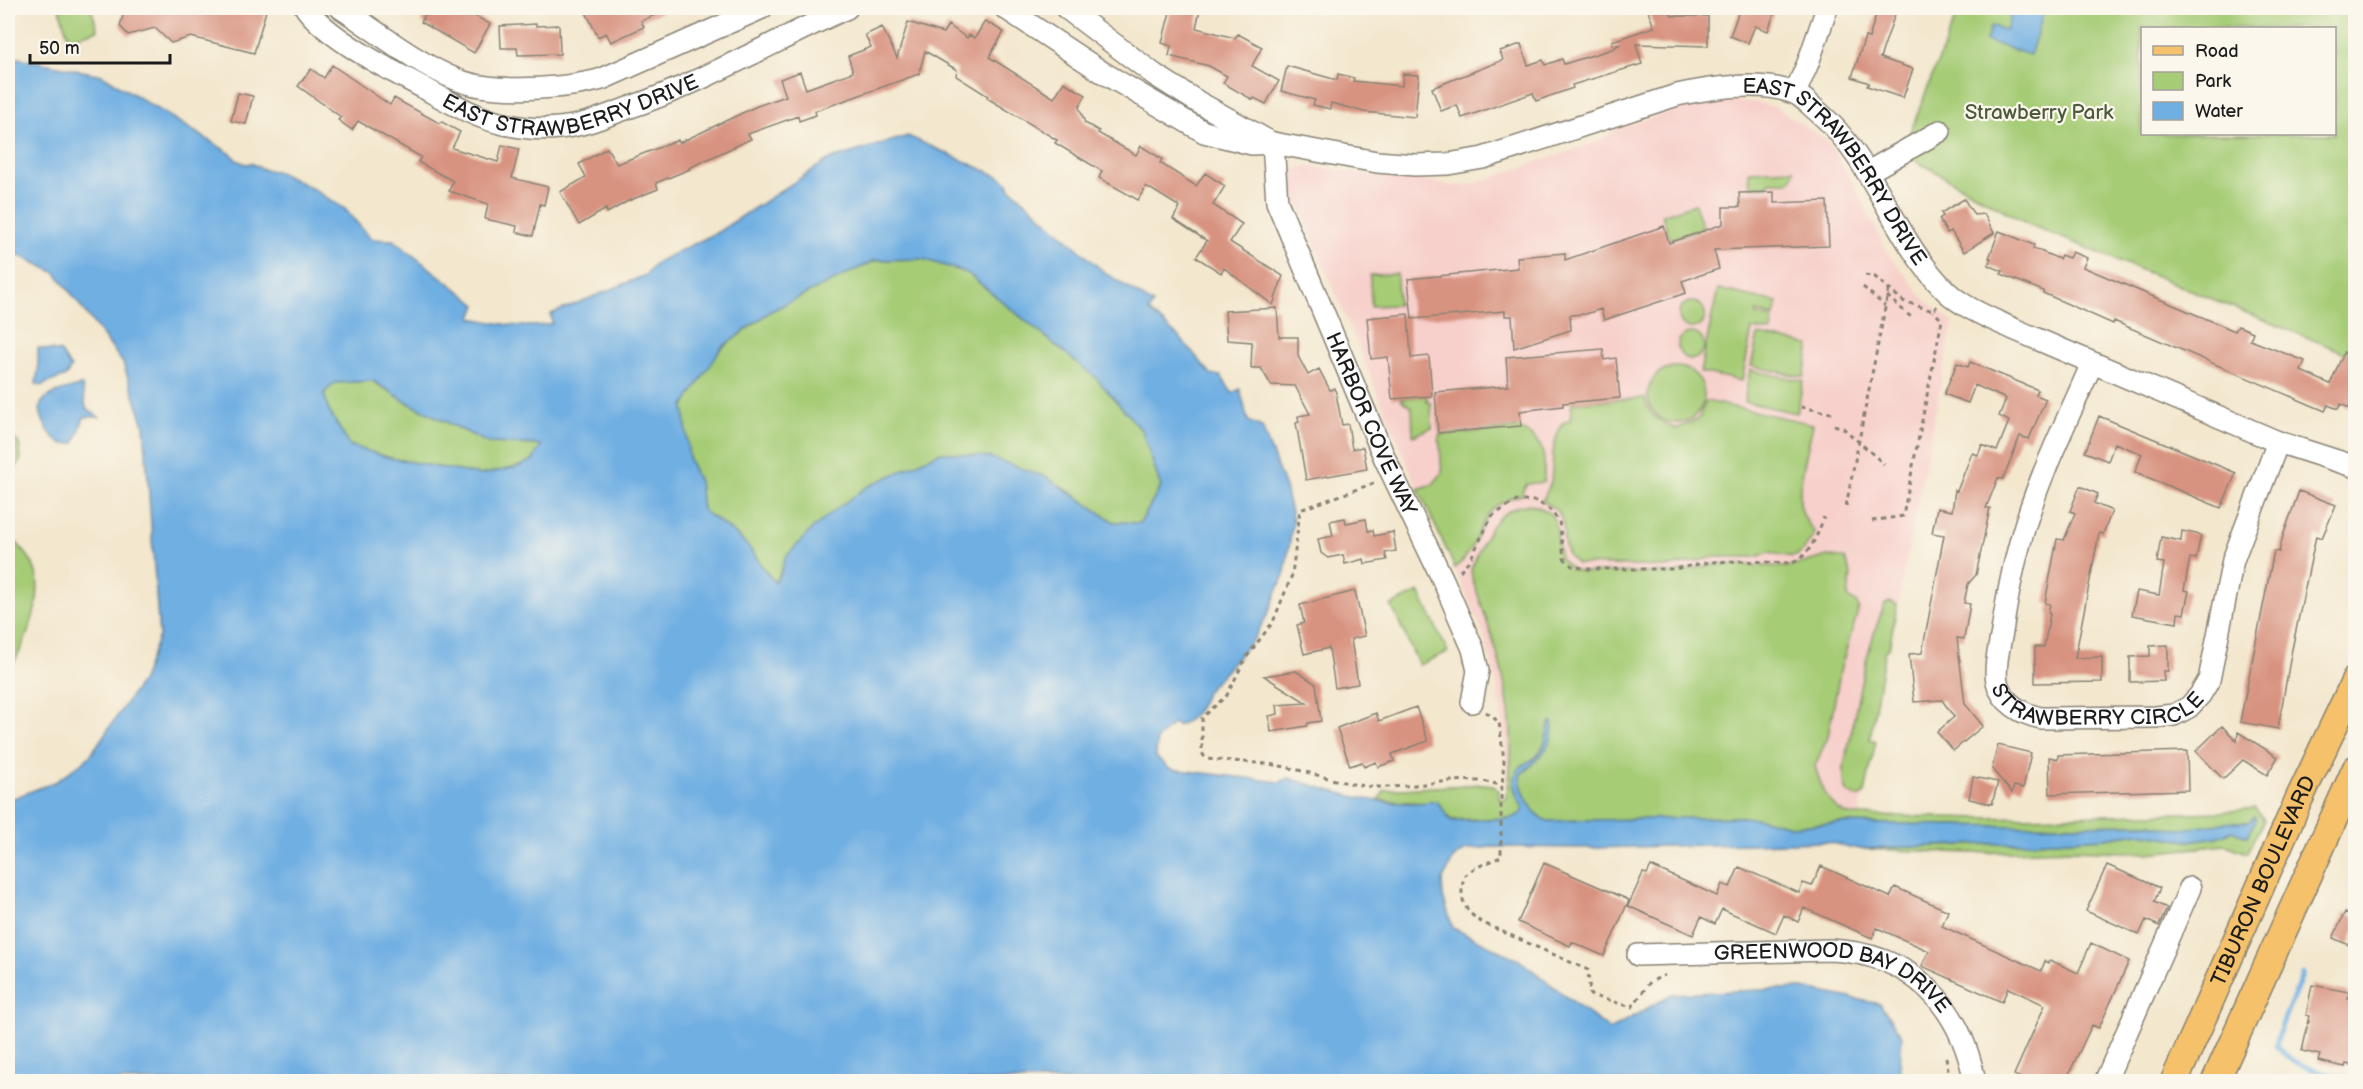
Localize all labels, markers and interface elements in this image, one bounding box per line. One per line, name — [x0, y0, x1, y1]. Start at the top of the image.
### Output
scale bar — [30, 27, 170, 65]
legend — [2141, 27, 2336, 135]
text: 50 m — [39, 38, 80, 59]
text: Road — [2195, 41, 2239, 62]
street label: EAST STRAWBERRY DRIVE — [438, 69, 702, 142]
text: Park — [2195, 71, 2231, 92]
street label: EAST STRAWBERRY DRIVE — [1742, 74, 1932, 270]
park label: Strawberry Park — [1965, 100, 2114, 125]
text: Water — [2195, 101, 2243, 122]
street label: HARBOR COVE WAY — [1321, 328, 1423, 520]
street label: STRAWBERRY CIRCLE — [1989, 662, 2213, 698]
text: STRAWBERRY CIRCLE — [1986, 679, 2209, 731]
street label: TIBURON BOULEVARD — [2206, 772, 2321, 990]
street label: GREENWOOD BAY DRIVE — [1714, 937, 1956, 1018]

